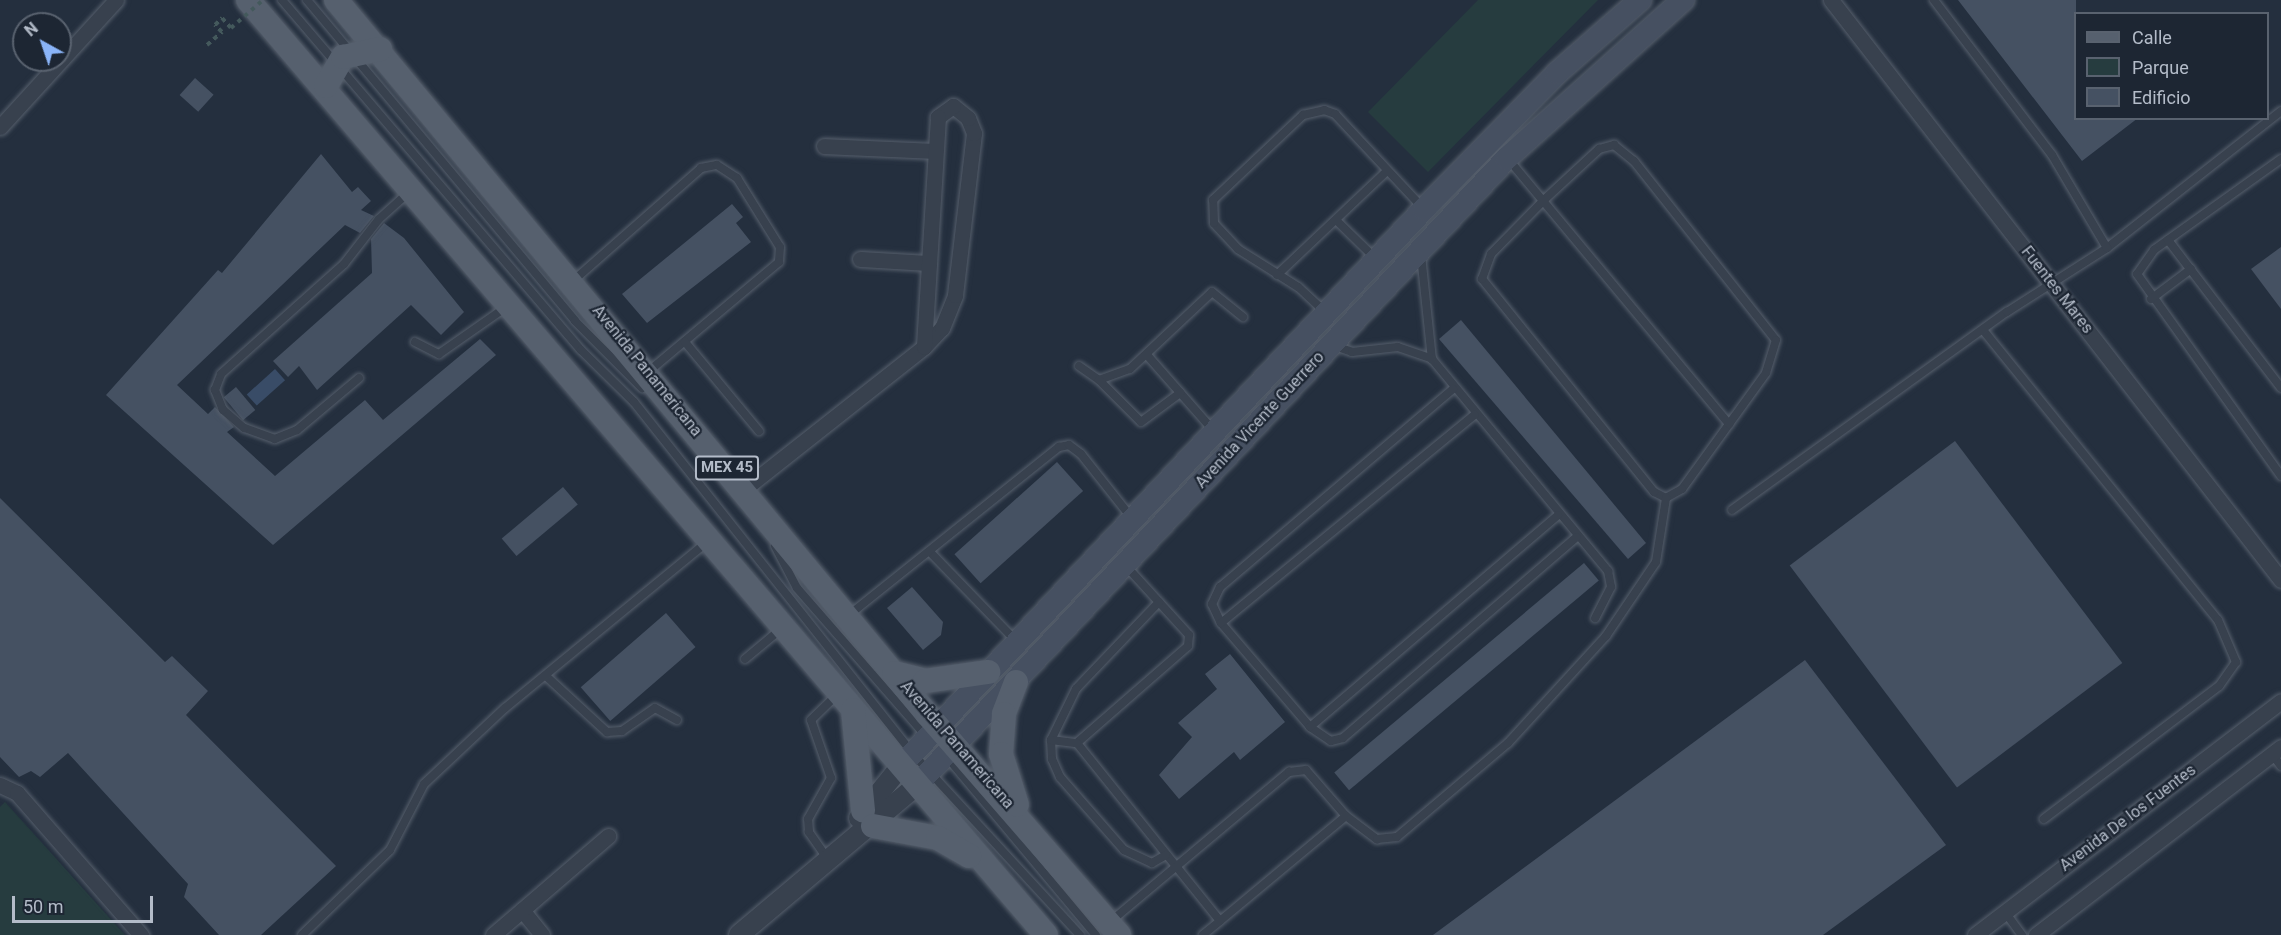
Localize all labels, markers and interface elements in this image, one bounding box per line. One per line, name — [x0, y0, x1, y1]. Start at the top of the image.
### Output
north arrow — [12, 12, 72, 72]
legend — [2074, 12, 2269, 120]
text: N — [21, 18, 42, 40]
text: Calle — [2132, 27, 2172, 48]
text: Parque — [2132, 57, 2189, 78]
text: Edificio — [2132, 87, 2191, 108]
street label: Fuentes Mares — [2017, 243, 2097, 337]
street label: Avenida Panamericana — [588, 302, 706, 440]
street label: Avenida Vicente Guerrero — [1192, 348, 1328, 492]
road number: MEX 45 — [694, 456, 760, 480]
street label: Avenida Panamericana — [896, 677, 1018, 813]
street label: Avenida De los Fuentes — [2056, 761, 2200, 875]
scale bar — [15, 884, 156, 922]
text: 50 m — [23, 896, 63, 917]

